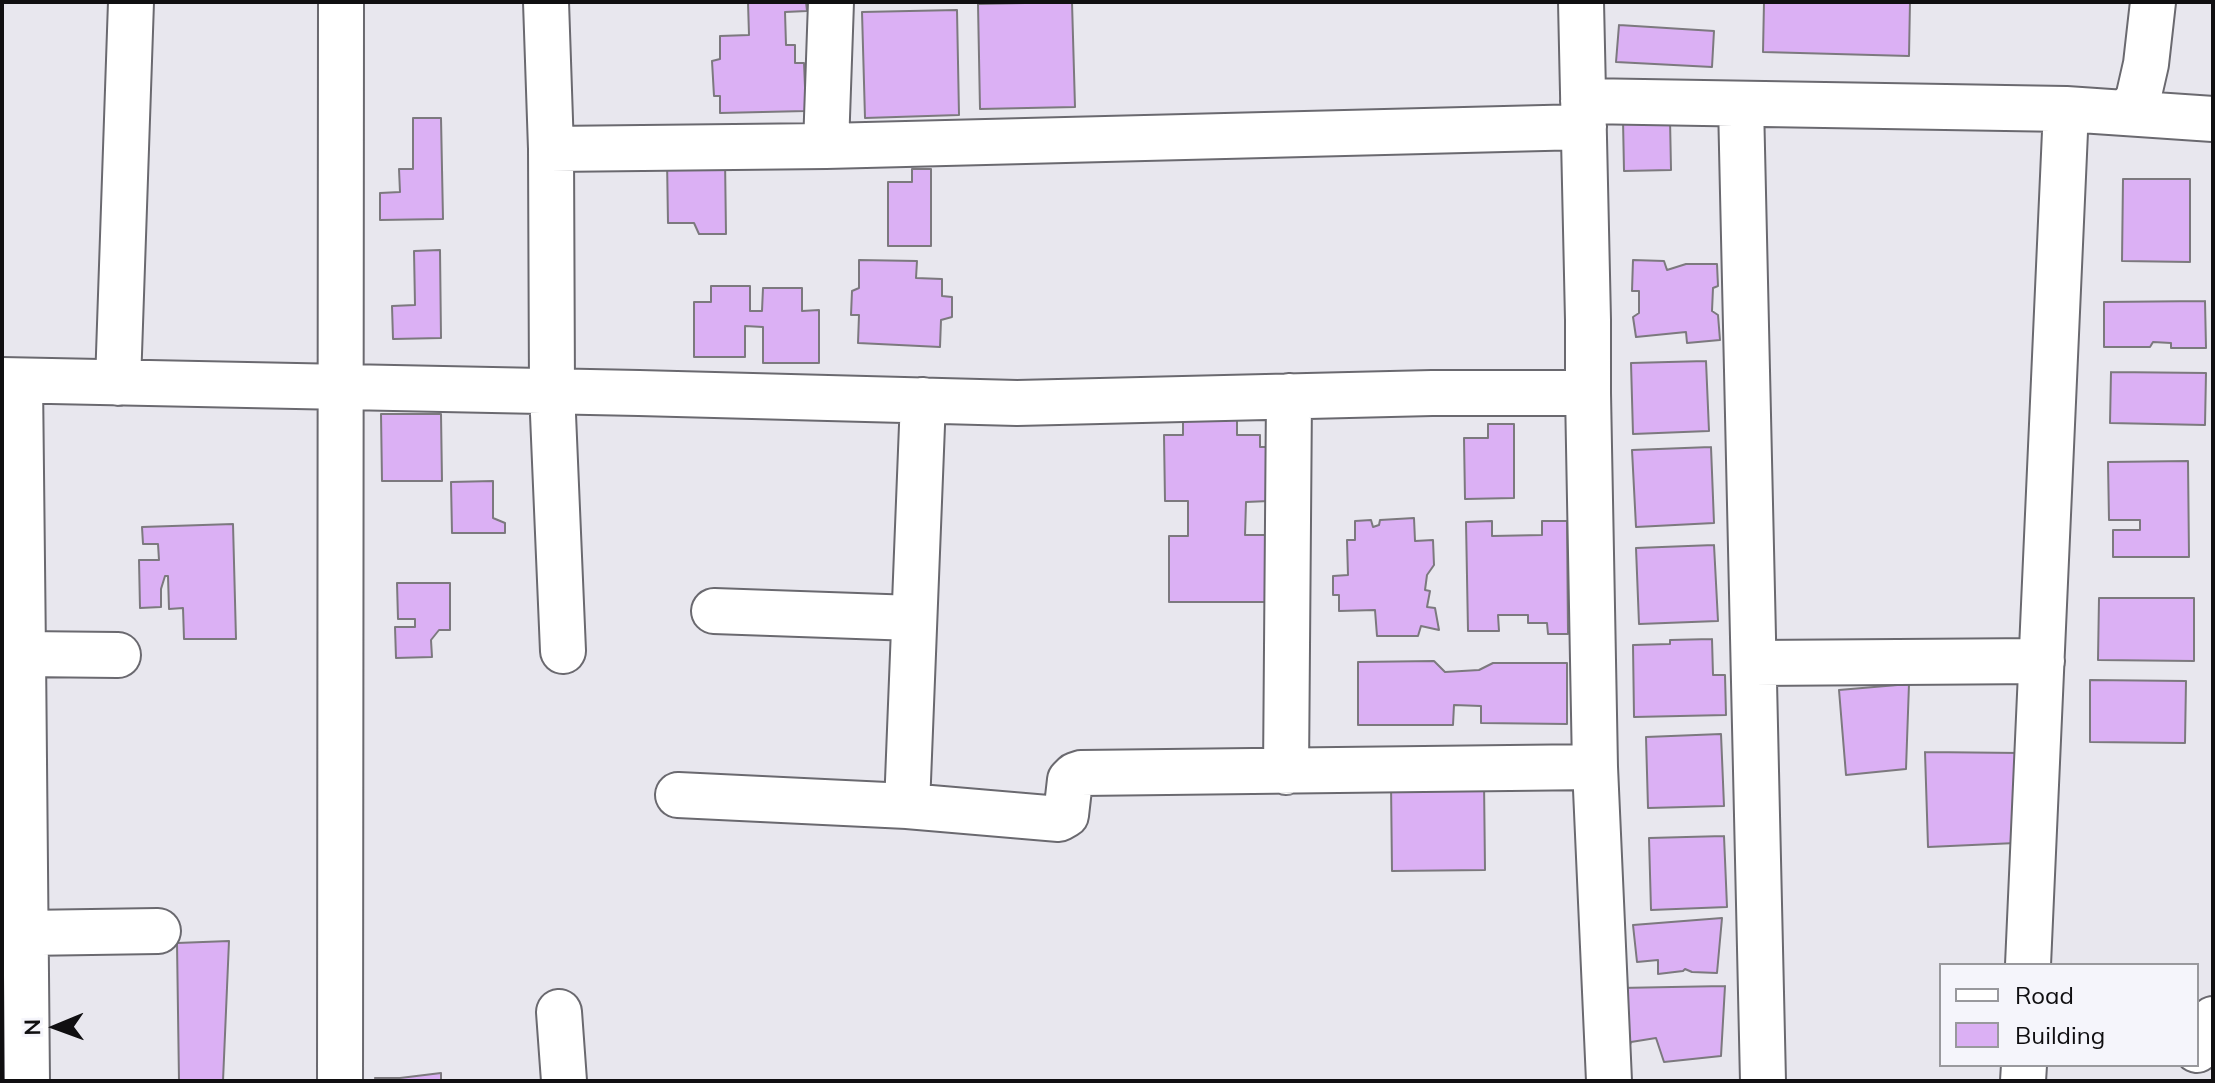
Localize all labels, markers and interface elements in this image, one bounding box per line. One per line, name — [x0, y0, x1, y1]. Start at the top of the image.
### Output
legend — [1939, 963, 2199, 1067]
text: Road — [2015, 980, 2074, 1010]
north arrow — [16, 987, 96, 1067]
text: N — [18, 1019, 46, 1036]
text: Building — [2015, 1020, 2105, 1050]

